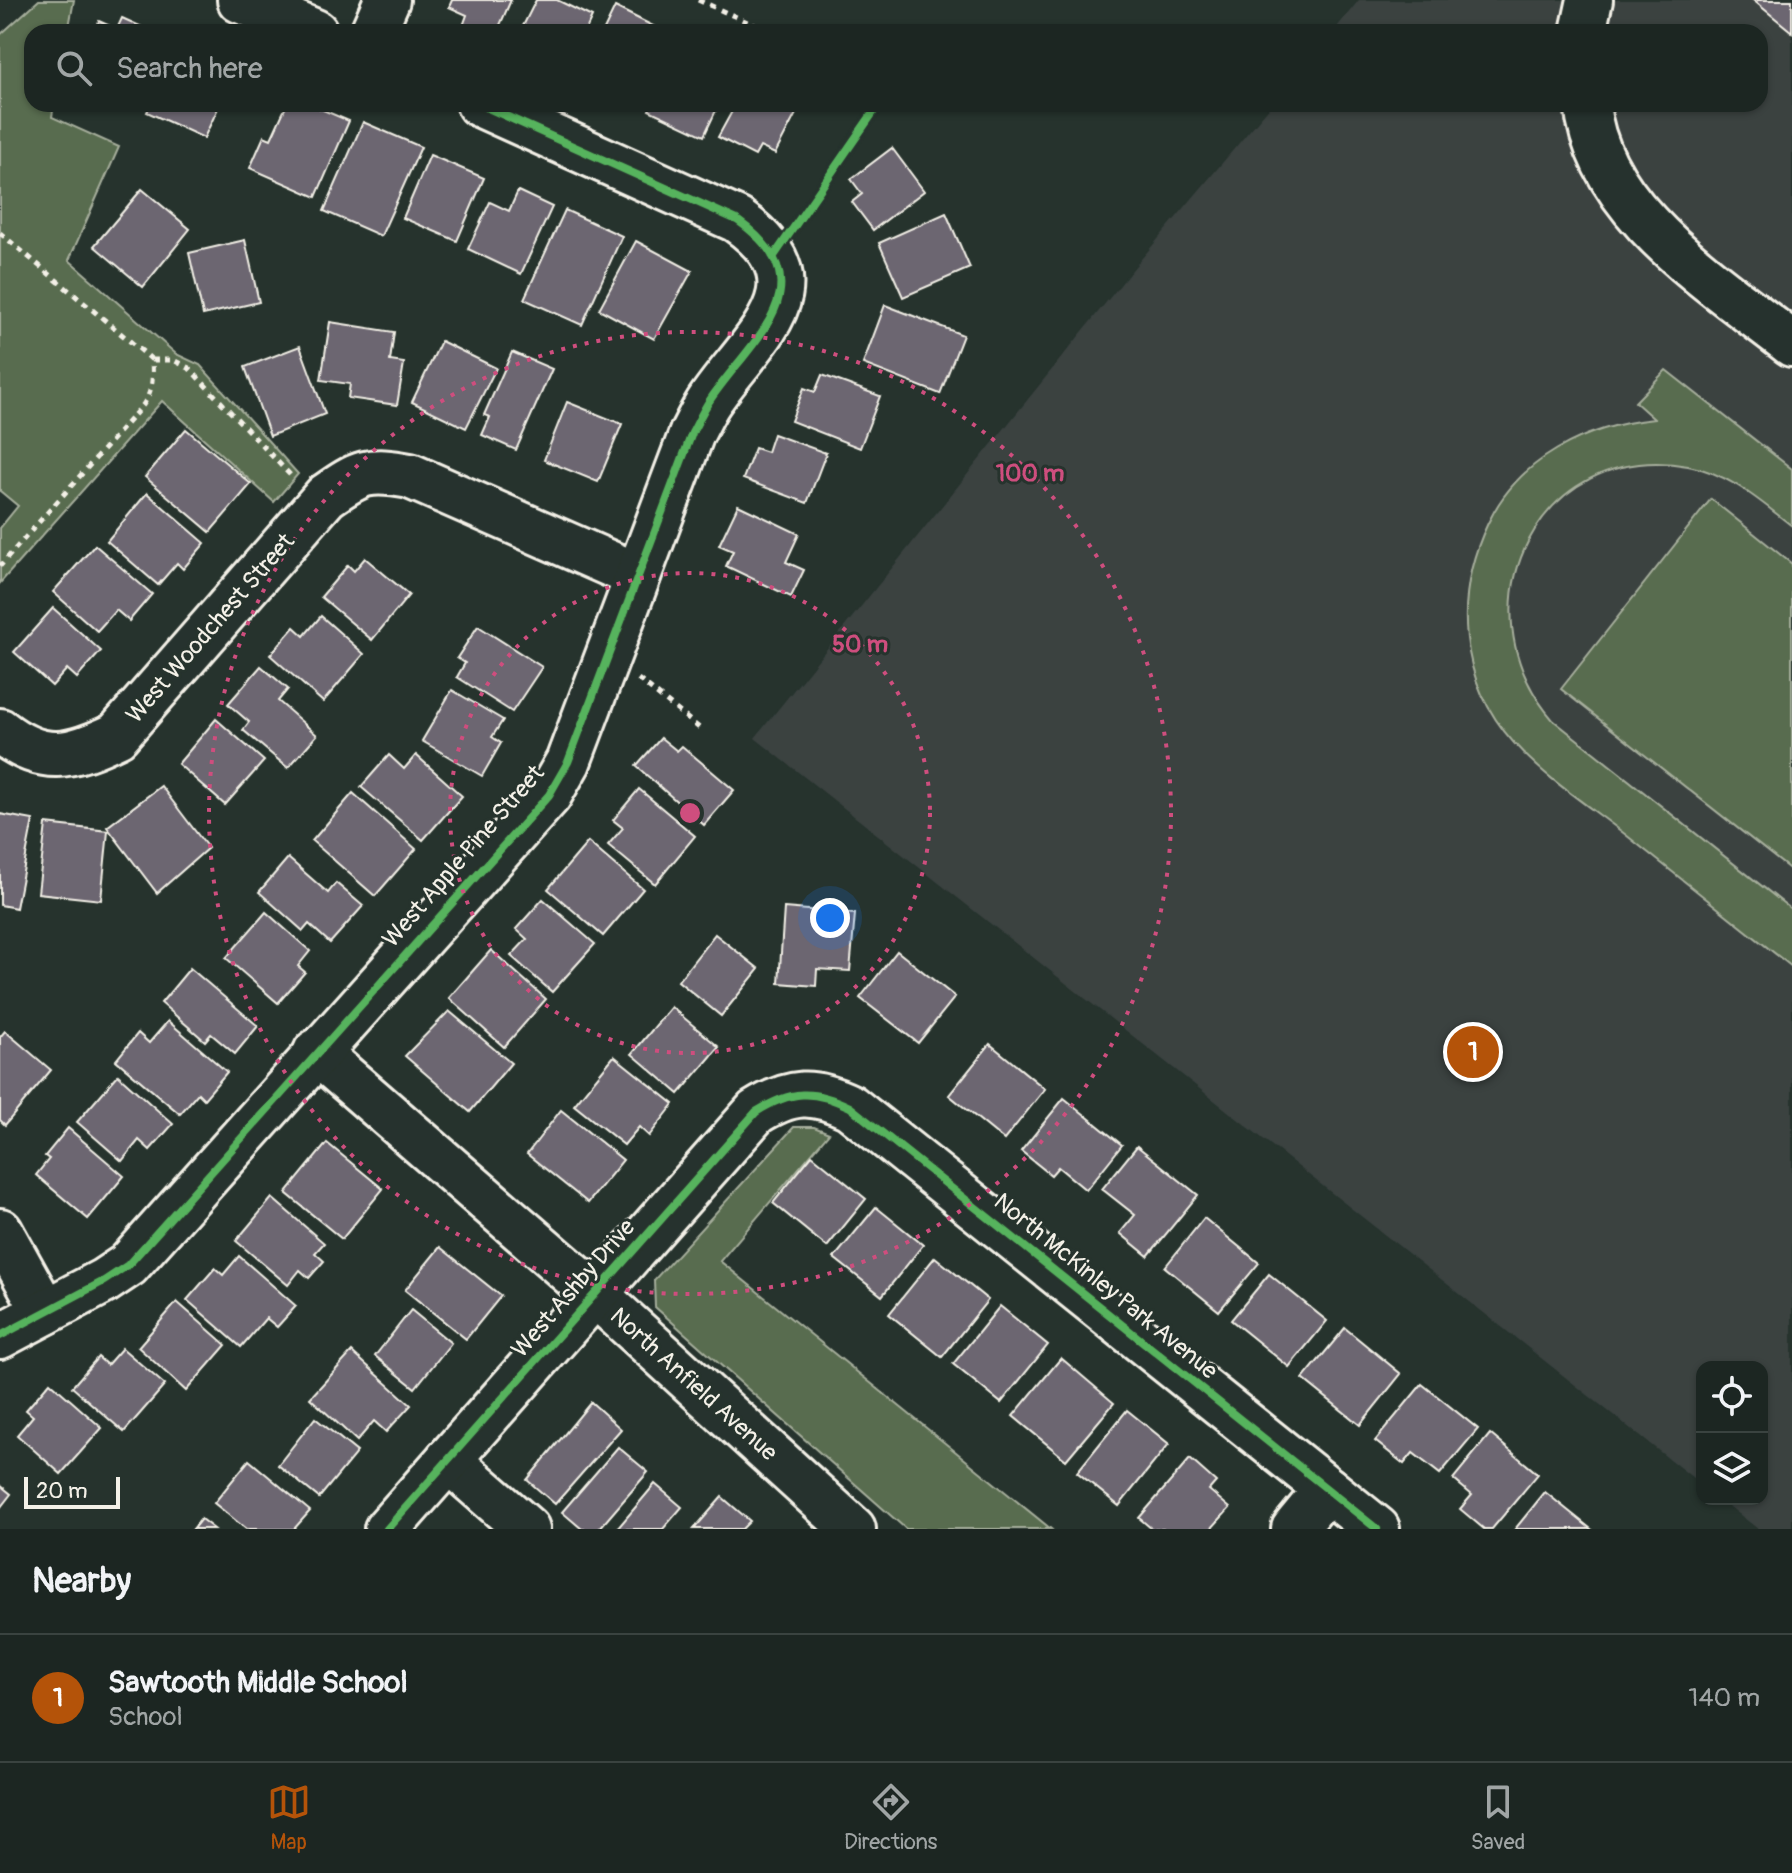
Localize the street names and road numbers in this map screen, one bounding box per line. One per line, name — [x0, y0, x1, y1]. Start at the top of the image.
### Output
street label: West Woodchest Street — [120, 527, 301, 729]
street label: West Apple Pine Street — [376, 759, 551, 953]
street label: North McKinley Park Avenue — [988, 1187, 1223, 1386]
street label: West Ashby Drive — [505, 1213, 641, 1363]
street label: North Anfield Avenue — [604, 1302, 783, 1467]

